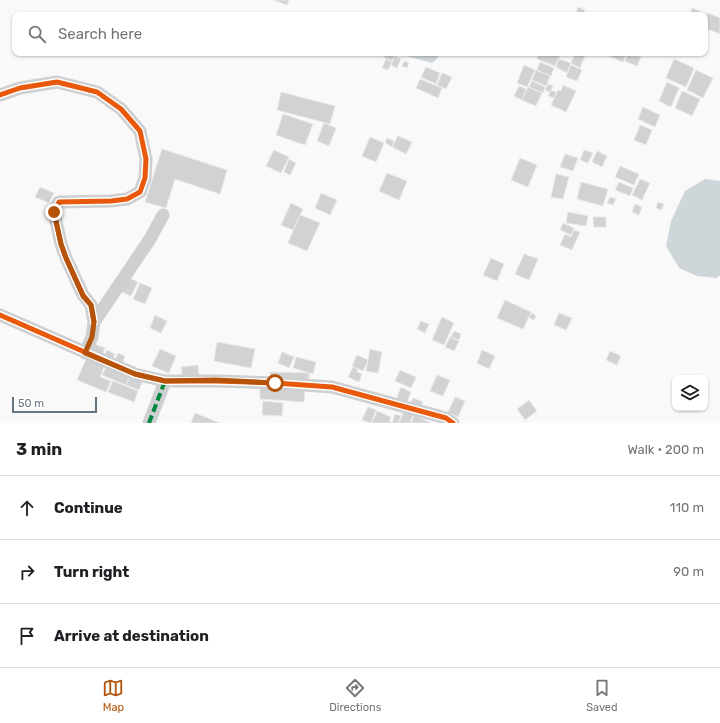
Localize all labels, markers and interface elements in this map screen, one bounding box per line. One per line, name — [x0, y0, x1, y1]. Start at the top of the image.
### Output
search box — [12, 12, 708, 56]
icon: search — [26, 23, 48, 45]
text: Search here — [58, 25, 142, 43]
route end — [45, 203, 63, 221]
route start — [266, 374, 284, 392]
map controls — [672, 375, 708, 411]
button: layers — [672, 375, 708, 411]
scale bar — [12, 395, 97, 414]
text: 50 m — [18, 397, 44, 410]
text: 3 min — [16, 439, 62, 459]
text: Walk · 200 m — [627, 442, 704, 457]
icon: ahead — [16, 497, 38, 519]
text: Continue — [54, 499, 123, 517]
text: 110 m — [670, 500, 704, 515]
icon: right — [16, 561, 38, 583]
text: Turn right — [54, 563, 129, 581]
text: 90 m — [673, 564, 704, 579]
icon: arrive — [16, 625, 38, 647]
text: Arrive at destination — [54, 627, 209, 645]
tab: Map — [102, 677, 124, 714]
tab: Directions — [329, 677, 381, 714]
tab: Saved — [586, 677, 618, 714]

